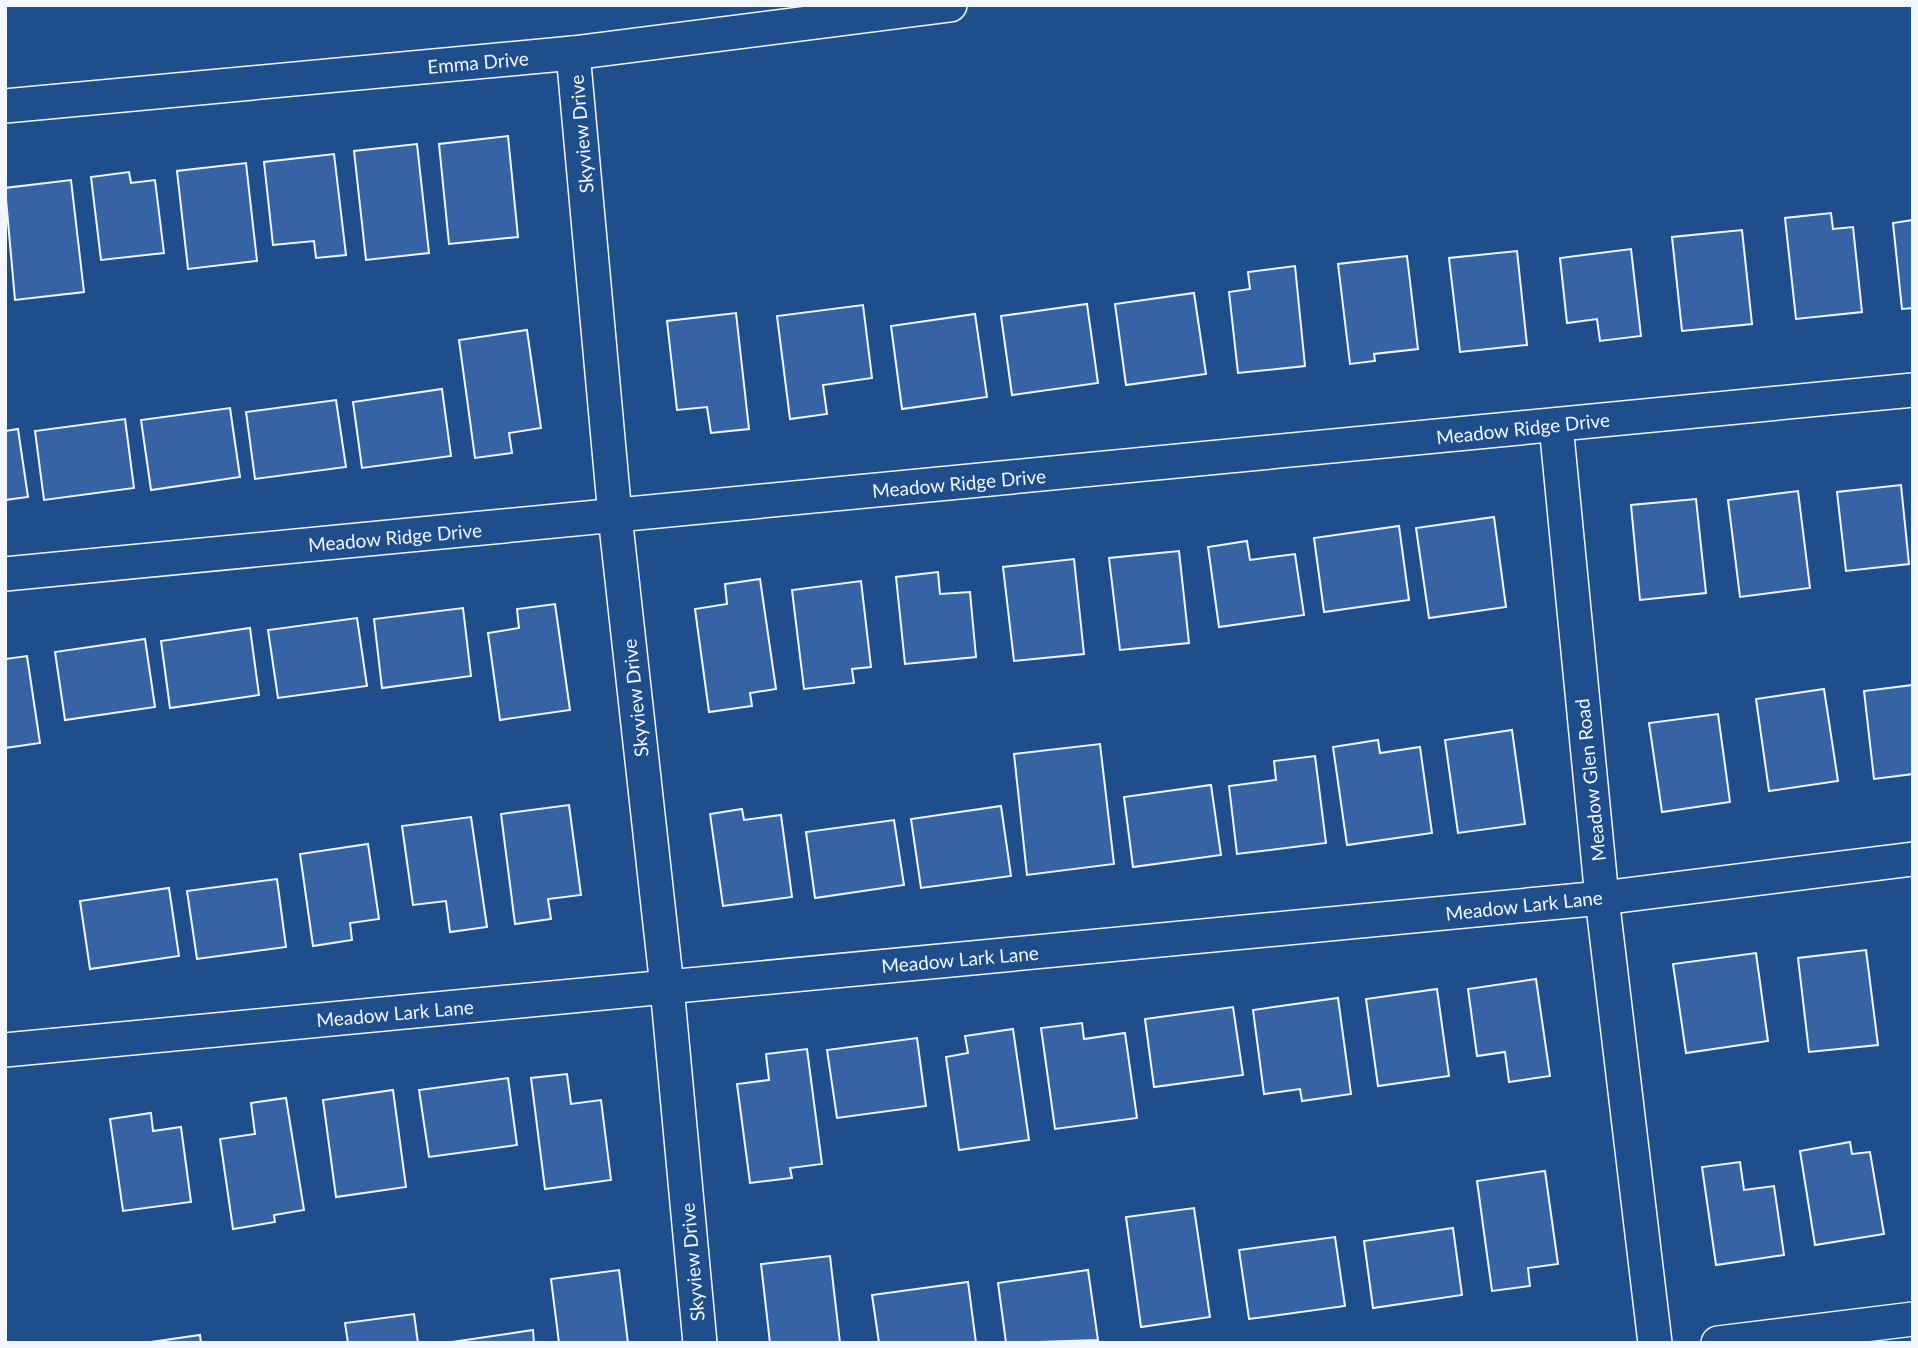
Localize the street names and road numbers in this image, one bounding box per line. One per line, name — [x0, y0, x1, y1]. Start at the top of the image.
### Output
street label: Emma Drive — [426, 46, 530, 78]
street label: Skyview Drive — [564, 74, 598, 194]
street label: Meadow Ridge Drive — [1435, 407, 1611, 449]
street label: Meadow Ridge Drive — [871, 464, 1047, 502]
street label: Meadow Ridge Drive — [307, 518, 483, 556]
street label: Skyview Drive — [617, 638, 653, 758]
street label: Meadow Glen Road — [1570, 698, 1610, 862]
street label: Meadow Lark Lane — [1444, 885, 1604, 925]
street label: Meadow Lark Lane — [880, 941, 1040, 977]
street label: Meadow Lark Lane — [315, 995, 475, 1031]
street label: Skyview Drive — [675, 1202, 709, 1322]

